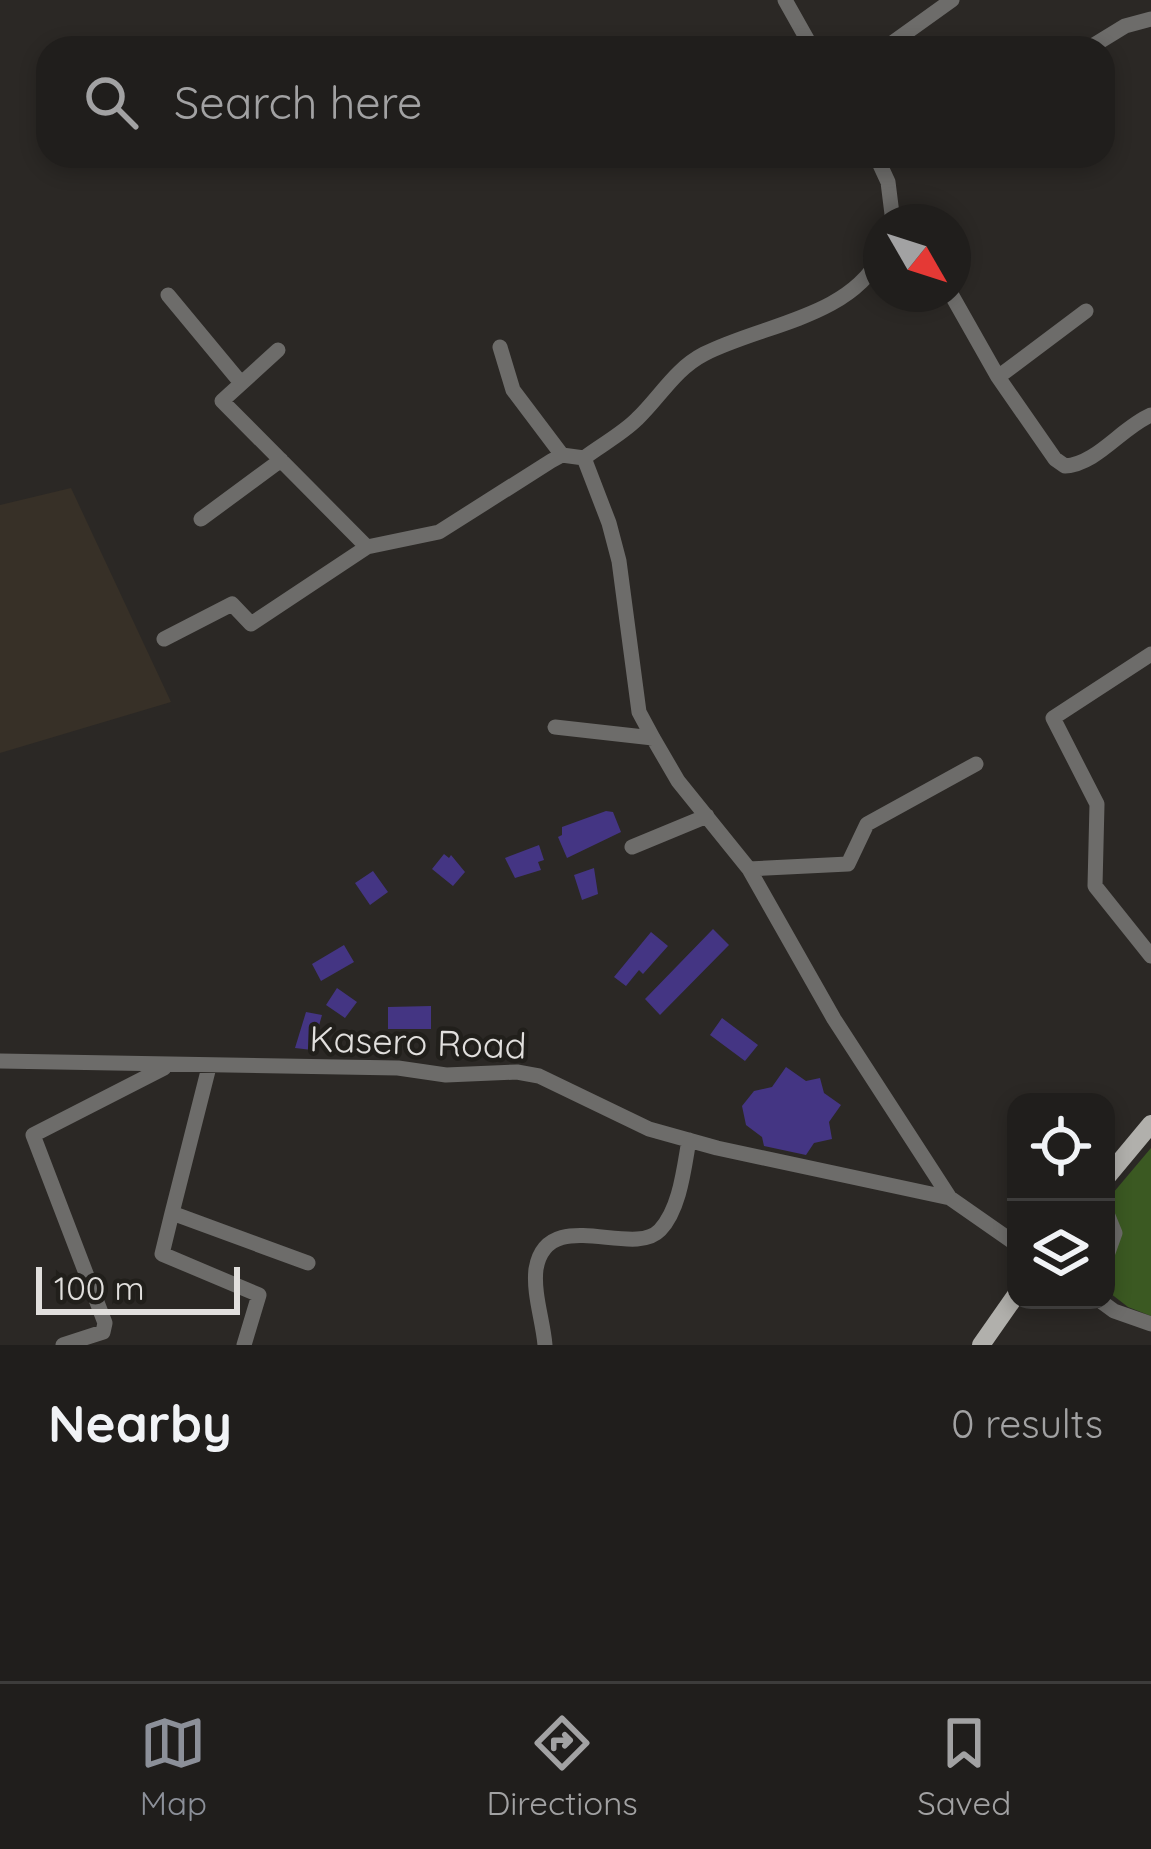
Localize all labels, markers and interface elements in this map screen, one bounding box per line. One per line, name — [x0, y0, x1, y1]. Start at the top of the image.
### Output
search box — [36, 36, 1115, 168]
icon: search — [78, 69, 144, 135]
text: Search here — [174, 74, 422, 130]
north arrow — [863, 204, 971, 312]
street label: Kasero Road — [309, 1015, 527, 1068]
map controls — [1007, 1093, 1115, 1309]
button: locate — [1007, 1093, 1115, 1201]
button: layers — [1007, 1201, 1115, 1309]
scale bar — [36, 1261, 240, 1314]
text: 100 m — [54, 1267, 145, 1308]
text: Nearby — [48, 1391, 232, 1455]
text: 0 results — [951, 1399, 1103, 1448]
tab: Map — [140, 1710, 207, 1823]
tab: Directions — [486, 1710, 638, 1823]
tab: Saved — [917, 1710, 1011, 1823]

